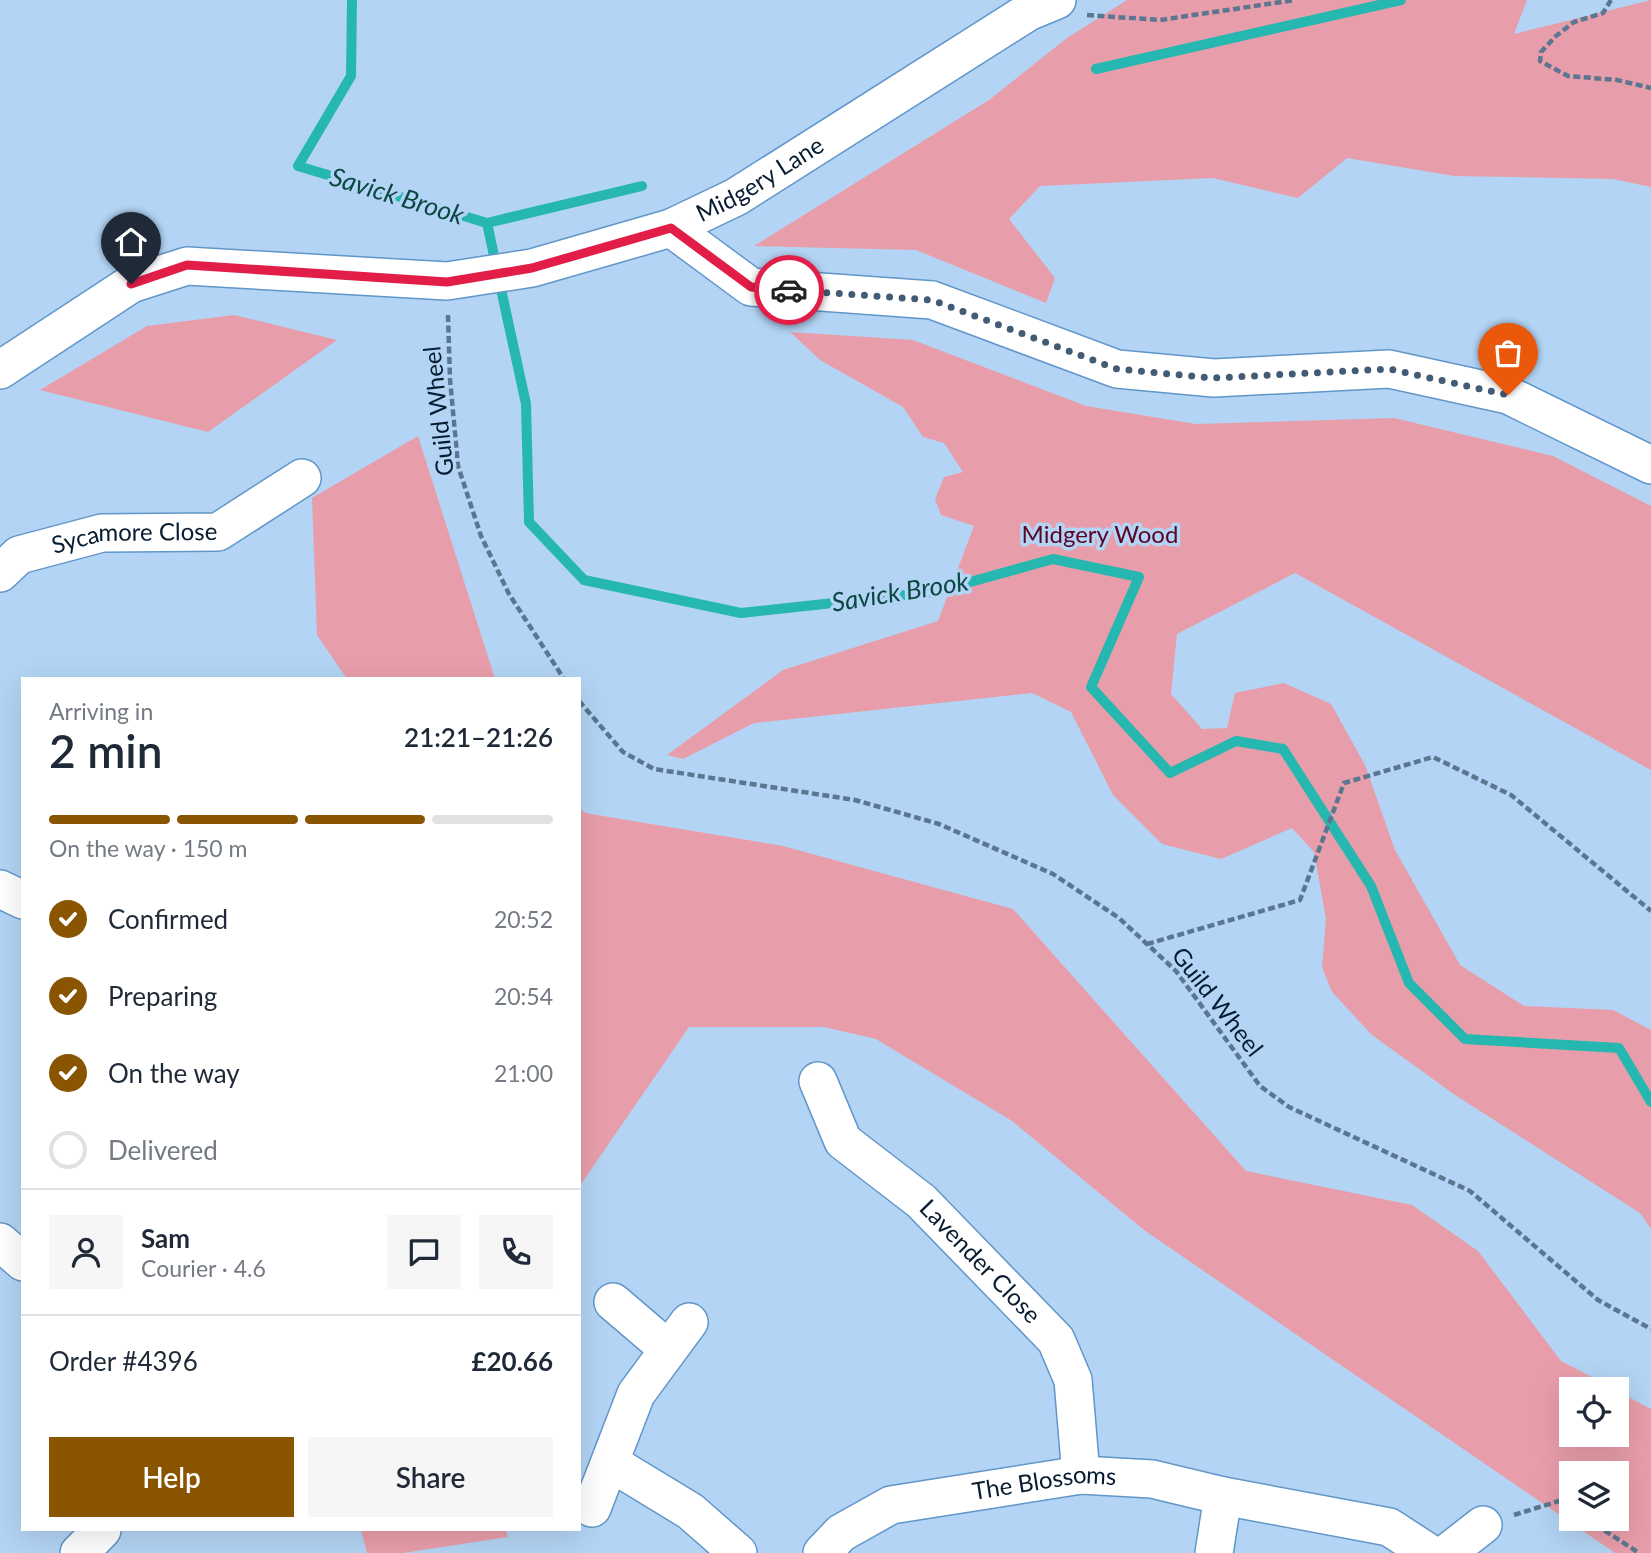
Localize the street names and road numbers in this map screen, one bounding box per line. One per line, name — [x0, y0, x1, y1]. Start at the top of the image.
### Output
street label: Midgery Lane — [691, 129, 828, 227]
street label: Guild Wheel — [416, 345, 459, 478]
street label: Sycamore Close — [48, 516, 217, 559]
street label: Guild Wheel — [1167, 941, 1270, 1061]
street label: Lavender Close — [914, 1193, 1048, 1329]
street label: The Blossoms — [970, 1458, 1117, 1505]

